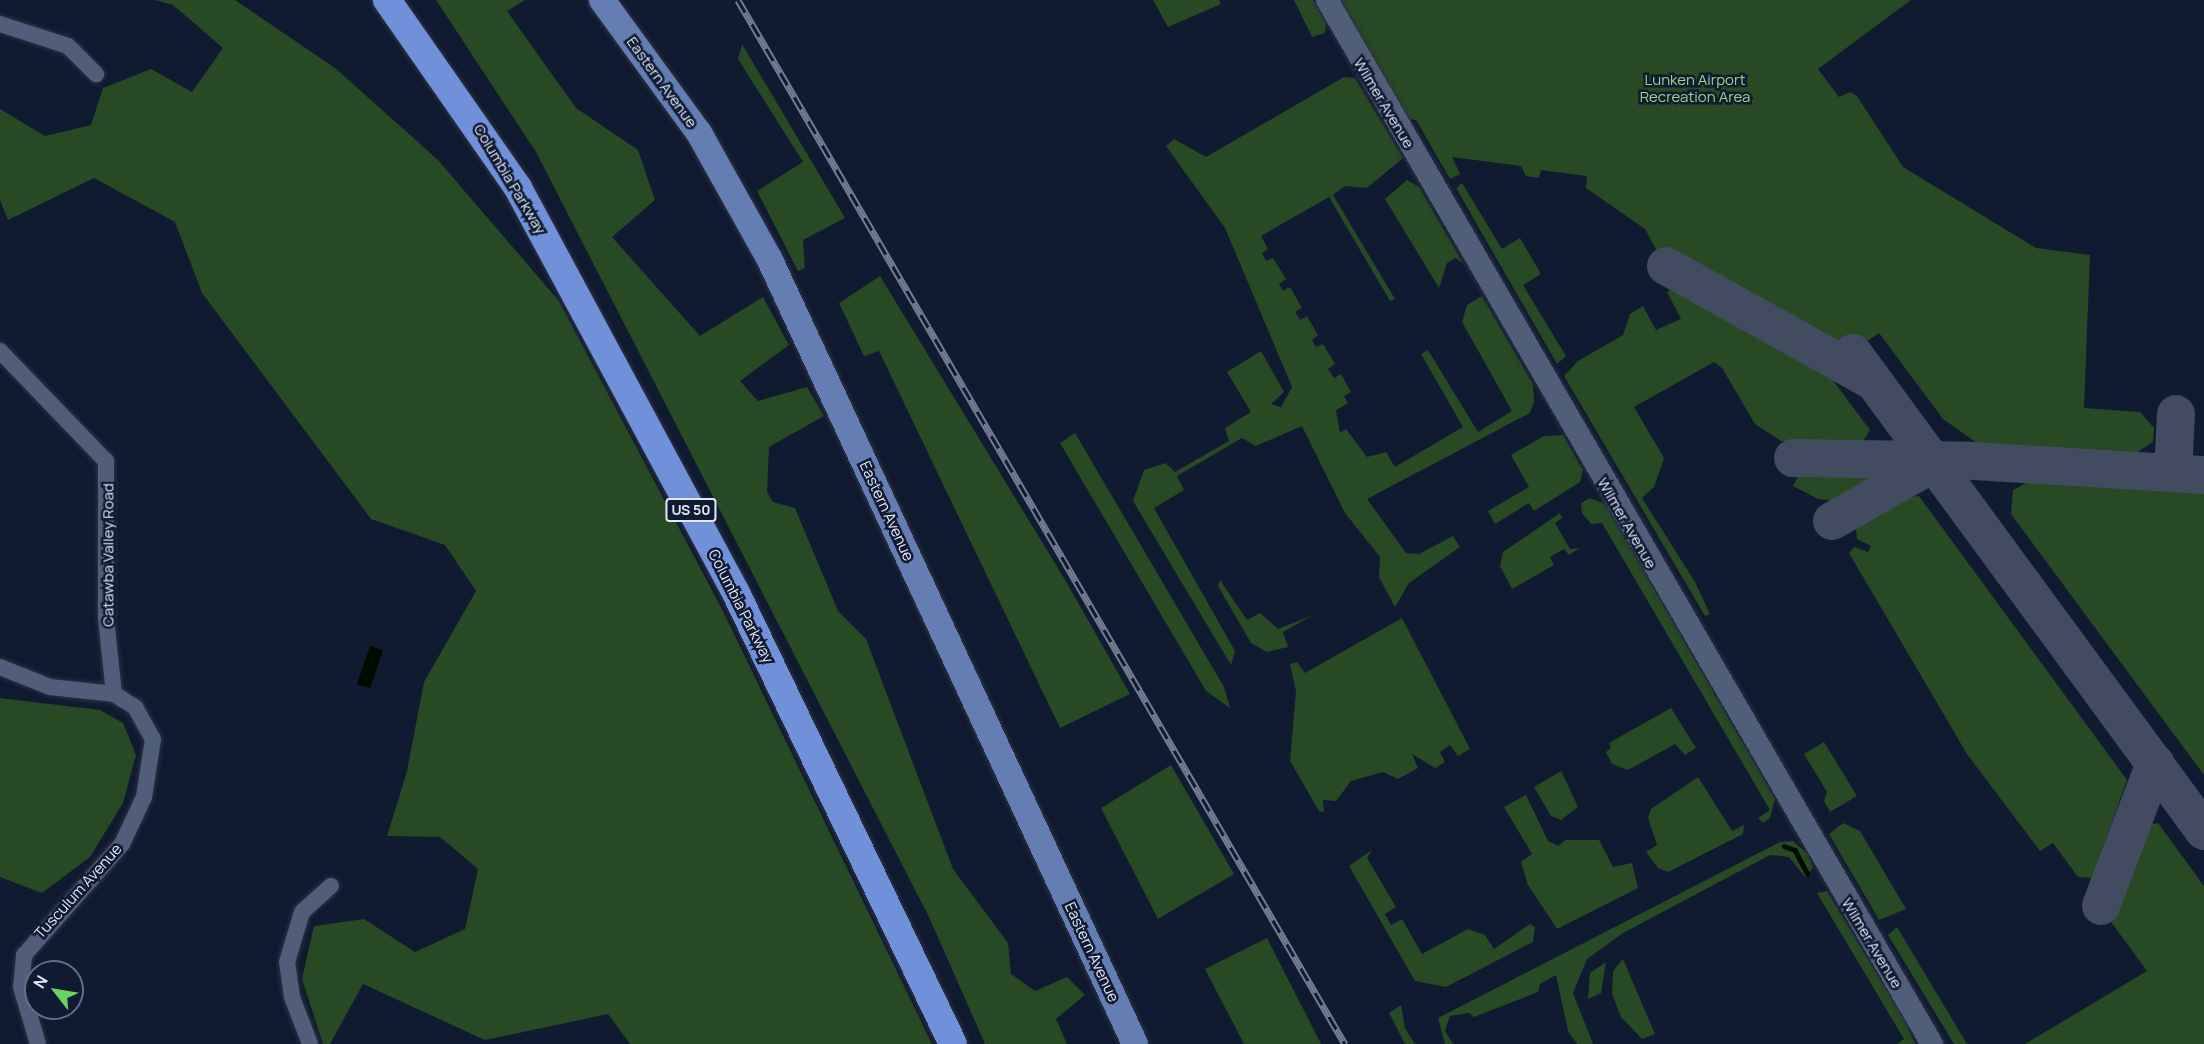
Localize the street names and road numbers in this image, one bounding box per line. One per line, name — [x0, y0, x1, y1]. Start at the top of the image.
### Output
street label: Eastern Avenue — [623, 33, 701, 131]
street label: Wilmer Avenue — [1350, 55, 1418, 151]
street label: Columbia Parkway — [470, 121, 550, 237]
street label: Eastern Avenue — [856, 458, 918, 564]
street label: Wilmer Avenue — [1594, 474, 1660, 572]
street label: Catawba Valley Road — [99, 483, 117, 627]
road number: US 50 — [664, 499, 718, 521]
street label: Columbia Parkway — [705, 546, 777, 666]
street label: Tusculum Avenue — [31, 840, 125, 942]
street label: Wilmer Avenue — [1838, 895, 1906, 991]
street label: Eastern Avenue — [1061, 899, 1123, 1005]

